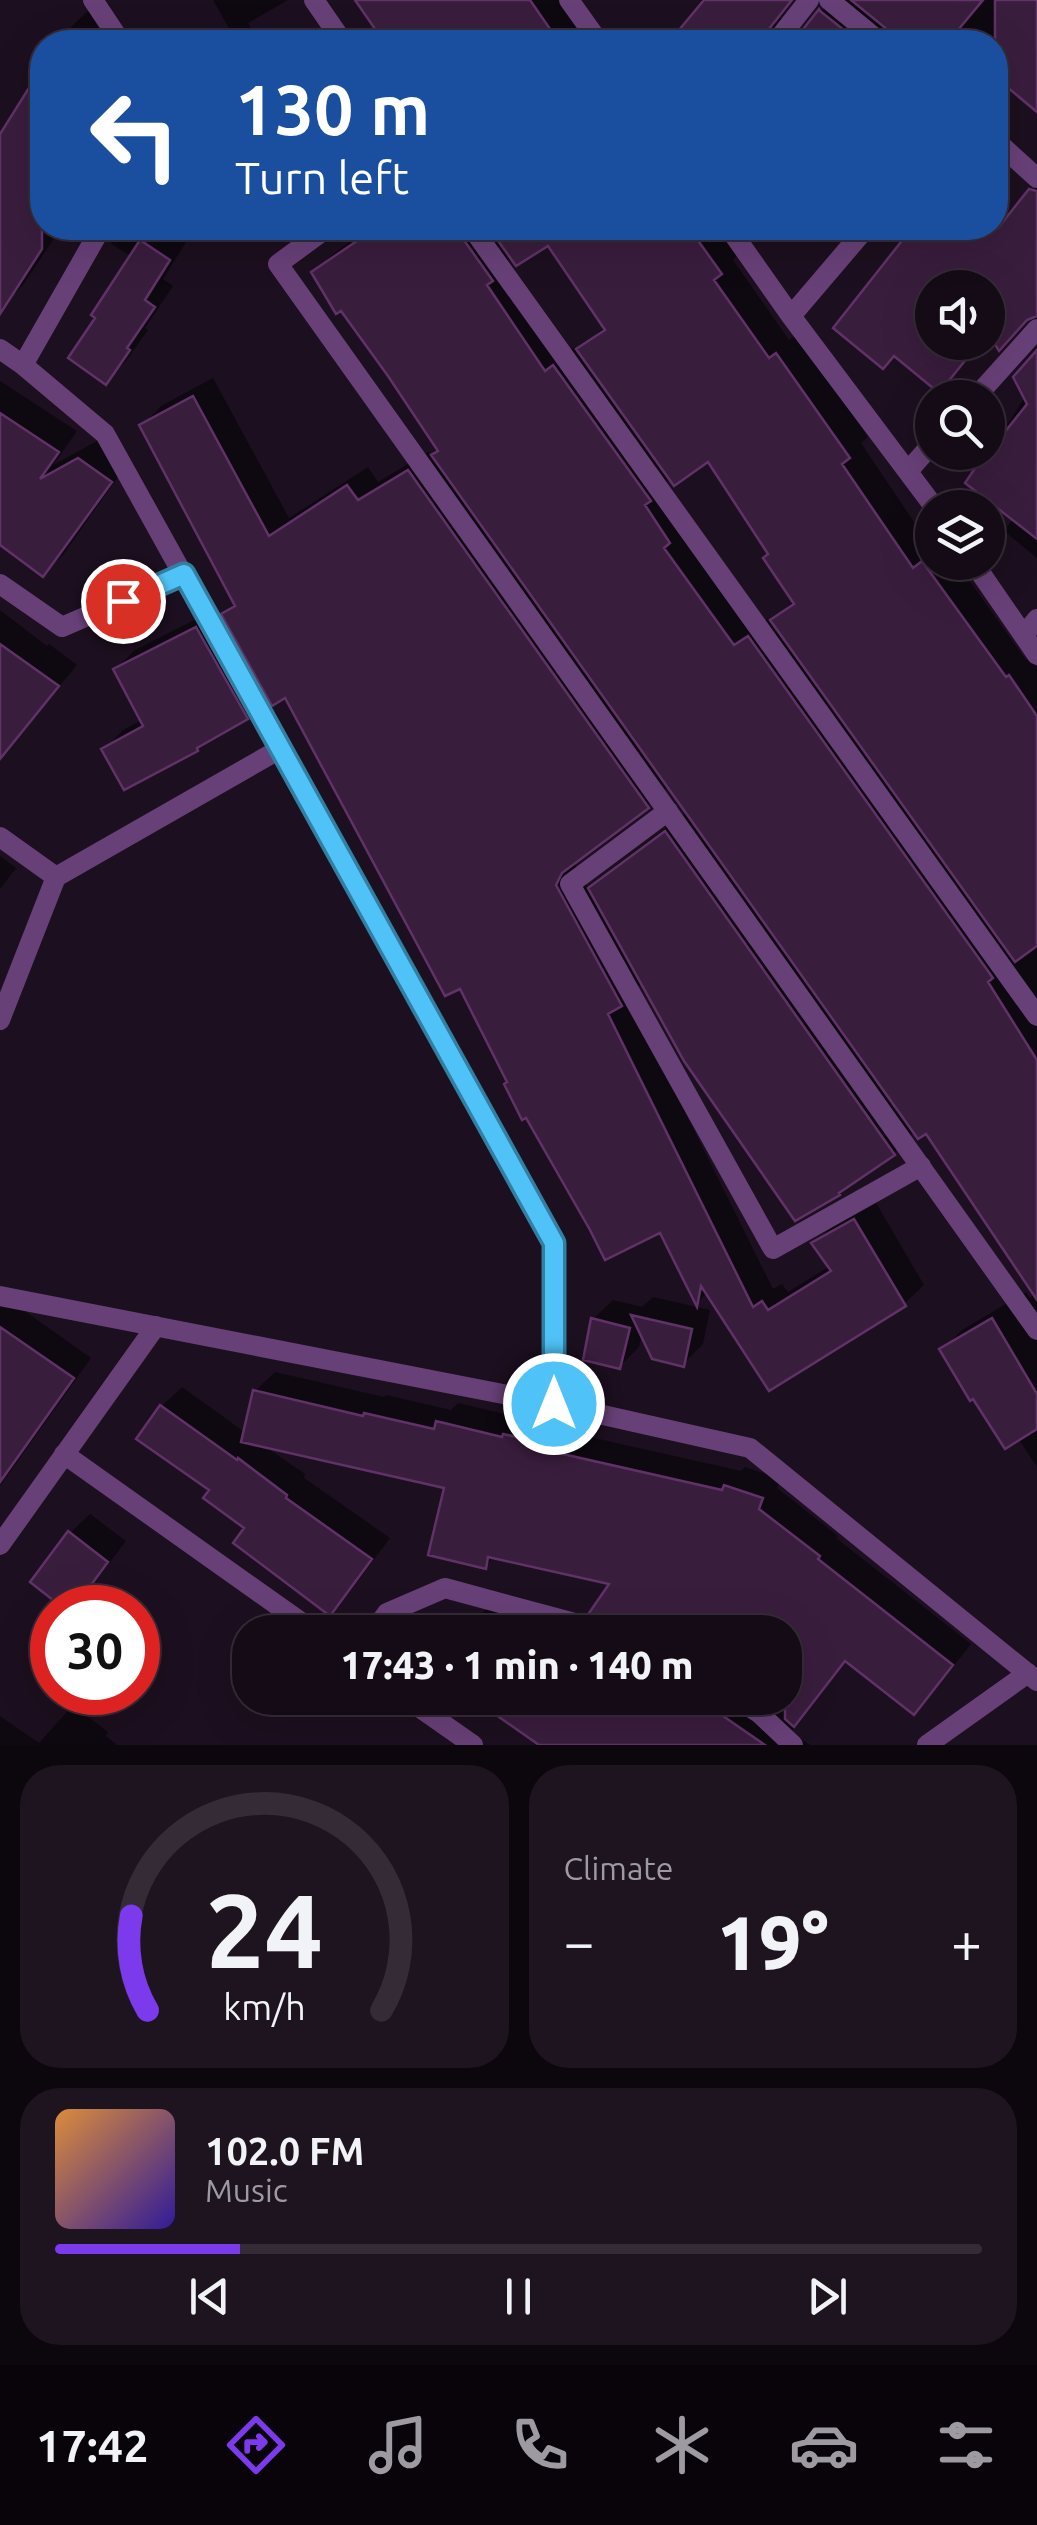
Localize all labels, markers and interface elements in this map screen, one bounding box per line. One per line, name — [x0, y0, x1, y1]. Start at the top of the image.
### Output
icon: left — [70, 70, 200, 200]
text: 130 m — [235, 70, 430, 148]
text: Turn left — [235, 152, 409, 203]
map controls — [915, 270, 1005, 580]
button: sound — [915, 270, 1005, 360]
button: search — [915, 380, 1005, 470]
button: layers — [915, 490, 1005, 580]
pin — [81, 559, 166, 644]
icon: arrive — [96, 574, 151, 629]
position arrow — [502, 1352, 606, 1456]
speed limit sign: 30 — [30, 1585, 160, 1715]
text: 17:43 · 1 min · 140 m — [340, 1644, 694, 1686]
text: Climate — [564, 1850, 674, 1886]
text: 24 — [206, 1871, 323, 1988]
text: 19° — [717, 1900, 829, 1984]
text: − — [564, 1911, 595, 1972]
text: + — [951, 1911, 982, 1972]
text: km/h — [223, 1987, 306, 2027]
text: 102.0 FM — [205, 2130, 364, 2172]
text: Music — [205, 2172, 288, 2208]
icon: previous — [182, 2269, 237, 2324]
icon: pause — [491, 2269, 546, 2324]
icon: next — [800, 2269, 855, 2324]
icon: directions — [221, 2410, 291, 2480]
icon: music — [363, 2410, 433, 2480]
icon: phone — [505, 2410, 575, 2480]
icon: climate — [647, 2410, 717, 2480]
icon: car — [789, 2410, 859, 2480]
icon: filters — [931, 2410, 1001, 2480]
text: 17:42 — [36, 2420, 149, 2471]

